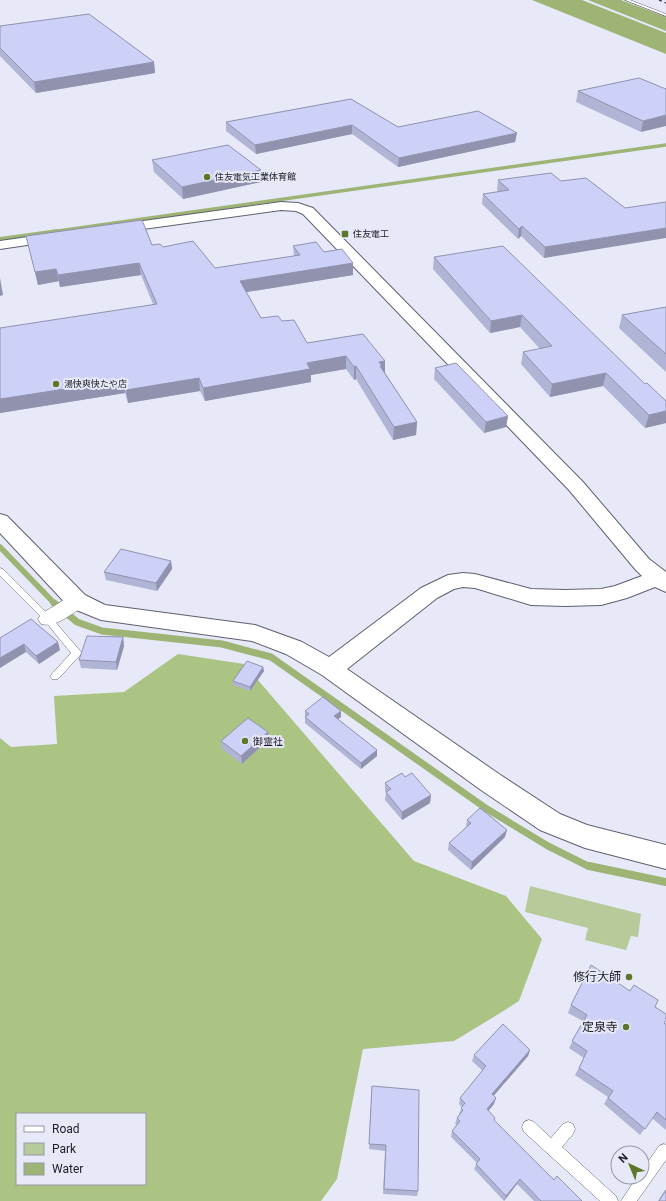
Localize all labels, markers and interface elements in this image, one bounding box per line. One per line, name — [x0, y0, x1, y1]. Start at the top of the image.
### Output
marker: 住友電気工業体育館 — [202, 172, 212, 182]
place label: 住友電気工業体育館 — [214, 172, 296, 182]
marker: 住友電工 — [340, 229, 350, 239]
place label: 住友電工 — [352, 229, 389, 239]
marker: 湯快爽快たや店 — [51, 379, 61, 389]
place label: 湯快爽快たや店 — [64, 379, 127, 389]
marker: 御霊社 — [240, 736, 250, 746]
place label: 御霊社 — [253, 736, 283, 747]
place label: 修行大師 — [573, 970, 621, 984]
marker: 修行大師 — [624, 972, 634, 982]
place label: 定泉寺 — [582, 1020, 618, 1034]
marker: 定泉寺 — [621, 1022, 631, 1032]
legend — [16, 1113, 146, 1185]
text: Road — [52, 1122, 80, 1136]
text: Park — [52, 1142, 77, 1156]
north arrow — [610, 1145, 650, 1185]
text: N — [616, 1151, 631, 1166]
text: Water — [52, 1162, 83, 1176]

